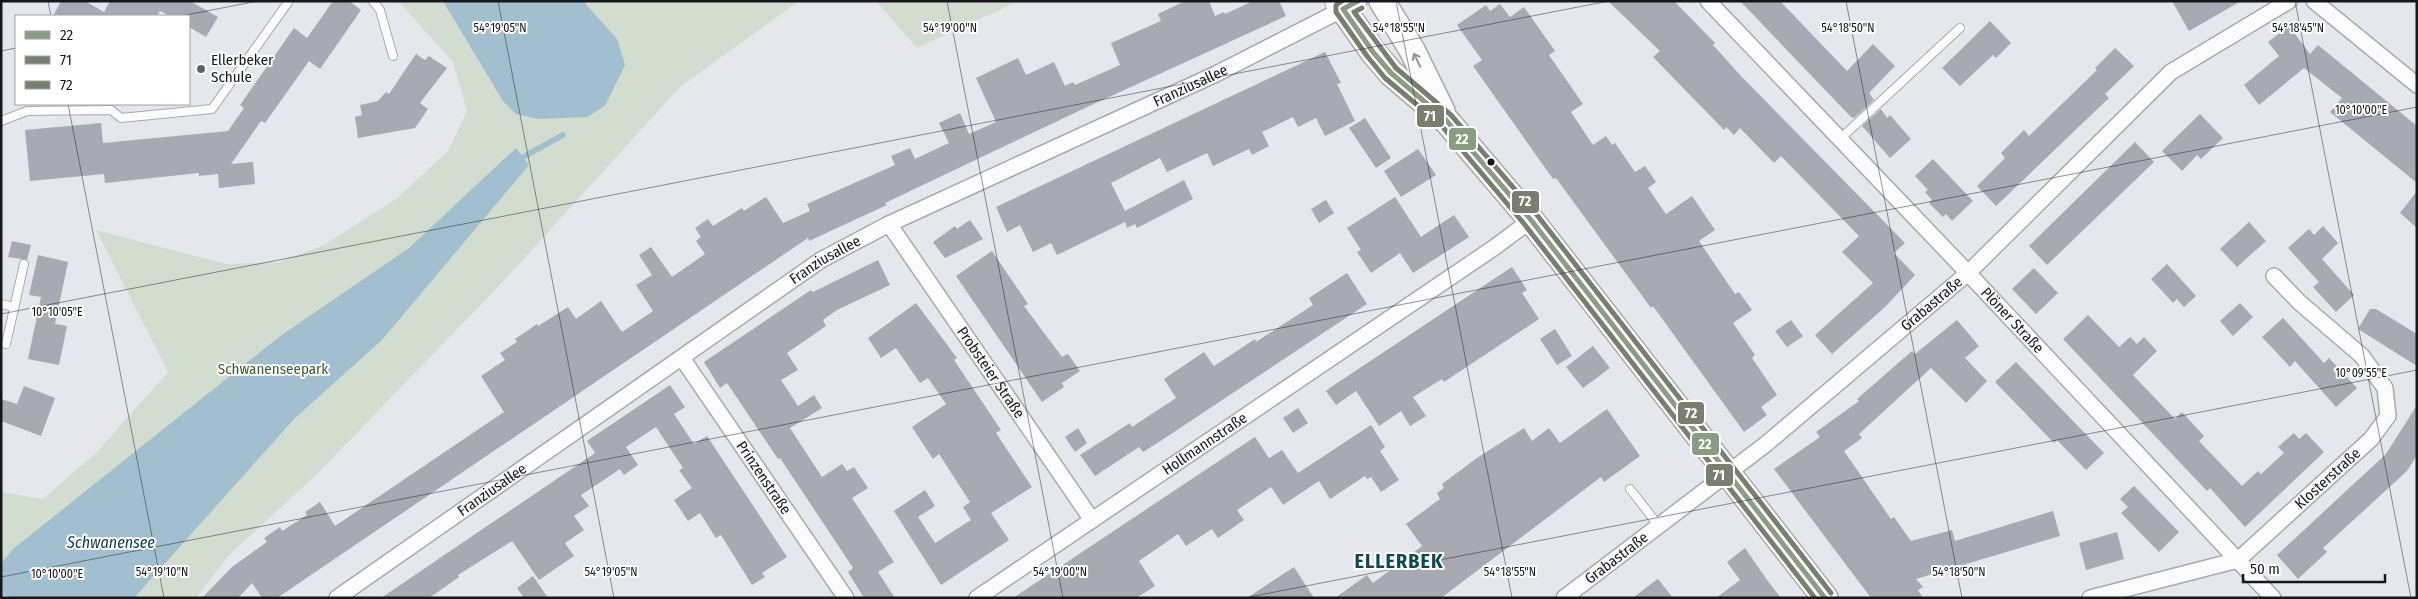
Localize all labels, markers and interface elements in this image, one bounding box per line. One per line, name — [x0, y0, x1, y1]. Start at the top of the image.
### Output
legend — [15, 15, 190, 105]
text: 54°19'05"N — [474, 21, 526, 35]
text: 54°19'00"N — [923, 21, 977, 35]
text: 54°18'55"N — [1373, 21, 1425, 35]
text: 54°18'50"N — [1821, 21, 1875, 35]
text: 54°18'45"N — [2272, 21, 2324, 35]
text: 22 — [60, 26, 74, 44]
text: 71 — [60, 51, 72, 69]
place label: Ellerbeker Schule — [211, 51, 274, 86]
one-way arrow — [1412, 53, 1421, 68]
street label: Franziusallee — [1150, 61, 1231, 111]
marker: Ellerbeker Schule — [195, 63, 207, 75]
text: 72 — [60, 76, 73, 94]
text: 10°10'00"E — [2335, 103, 2387, 117]
line badge: 71 — [1416, 104, 1445, 128]
text: 71 — [1424, 108, 1436, 125]
line badge: 22 — [1448, 127, 1477, 151]
text: 22 — [1455, 131, 1469, 148]
unlabelled marker — [1486, 157, 1496, 167]
line badge: 72 — [1511, 190, 1540, 214]
text: 72 — [1519, 193, 1532, 210]
street label: Franziusallee — [786, 232, 864, 288]
street label: Grabastraße — [1897, 273, 1966, 335]
street label: Plöner Straße — [1977, 284, 2047, 357]
text: 10°10'05"E — [31, 305, 83, 319]
street label: Probsteier Straße — [953, 323, 1028, 422]
park label: Schwanenseepark — [218, 360, 328, 378]
text: 10°09'55"E — [2335, 366, 2387, 380]
line badge: 72 — [1677, 401, 1705, 425]
text: 72 — [1685, 405, 1698, 422]
street label: Hollmannstraße — [1159, 409, 1250, 479]
line badge: 22 — [1691, 432, 1720, 456]
text: 22 — [1698, 436, 1712, 453]
street label: Prinzenstraße — [733, 438, 795, 518]
street label: Klosterstraße — [2291, 444, 2364, 513]
street label: Franziusallee — [454, 460, 530, 520]
line badge: 71 — [1705, 463, 1734, 487]
text: 71 — [1713, 467, 1725, 484]
street label: Grabastraße — [1581, 528, 1652, 588]
water label: Schwanensee — [66, 533, 155, 552]
district label: ELLERBEK — [1354, 549, 1444, 573]
scale bar — [2243, 552, 2386, 584]
text: 50 m — [2250, 560, 2280, 578]
text: 54°19'10"N — [136, 565, 188, 579]
text: 54°19'05"N — [585, 565, 637, 579]
text: 54°19'00"N — [1033, 565, 1087, 579]
text: 54°18'55"N — [1484, 565, 1536, 579]
text: 54°18'50"N — [1932, 565, 1986, 579]
text: 10°10'00"E — [31, 567, 83, 581]

